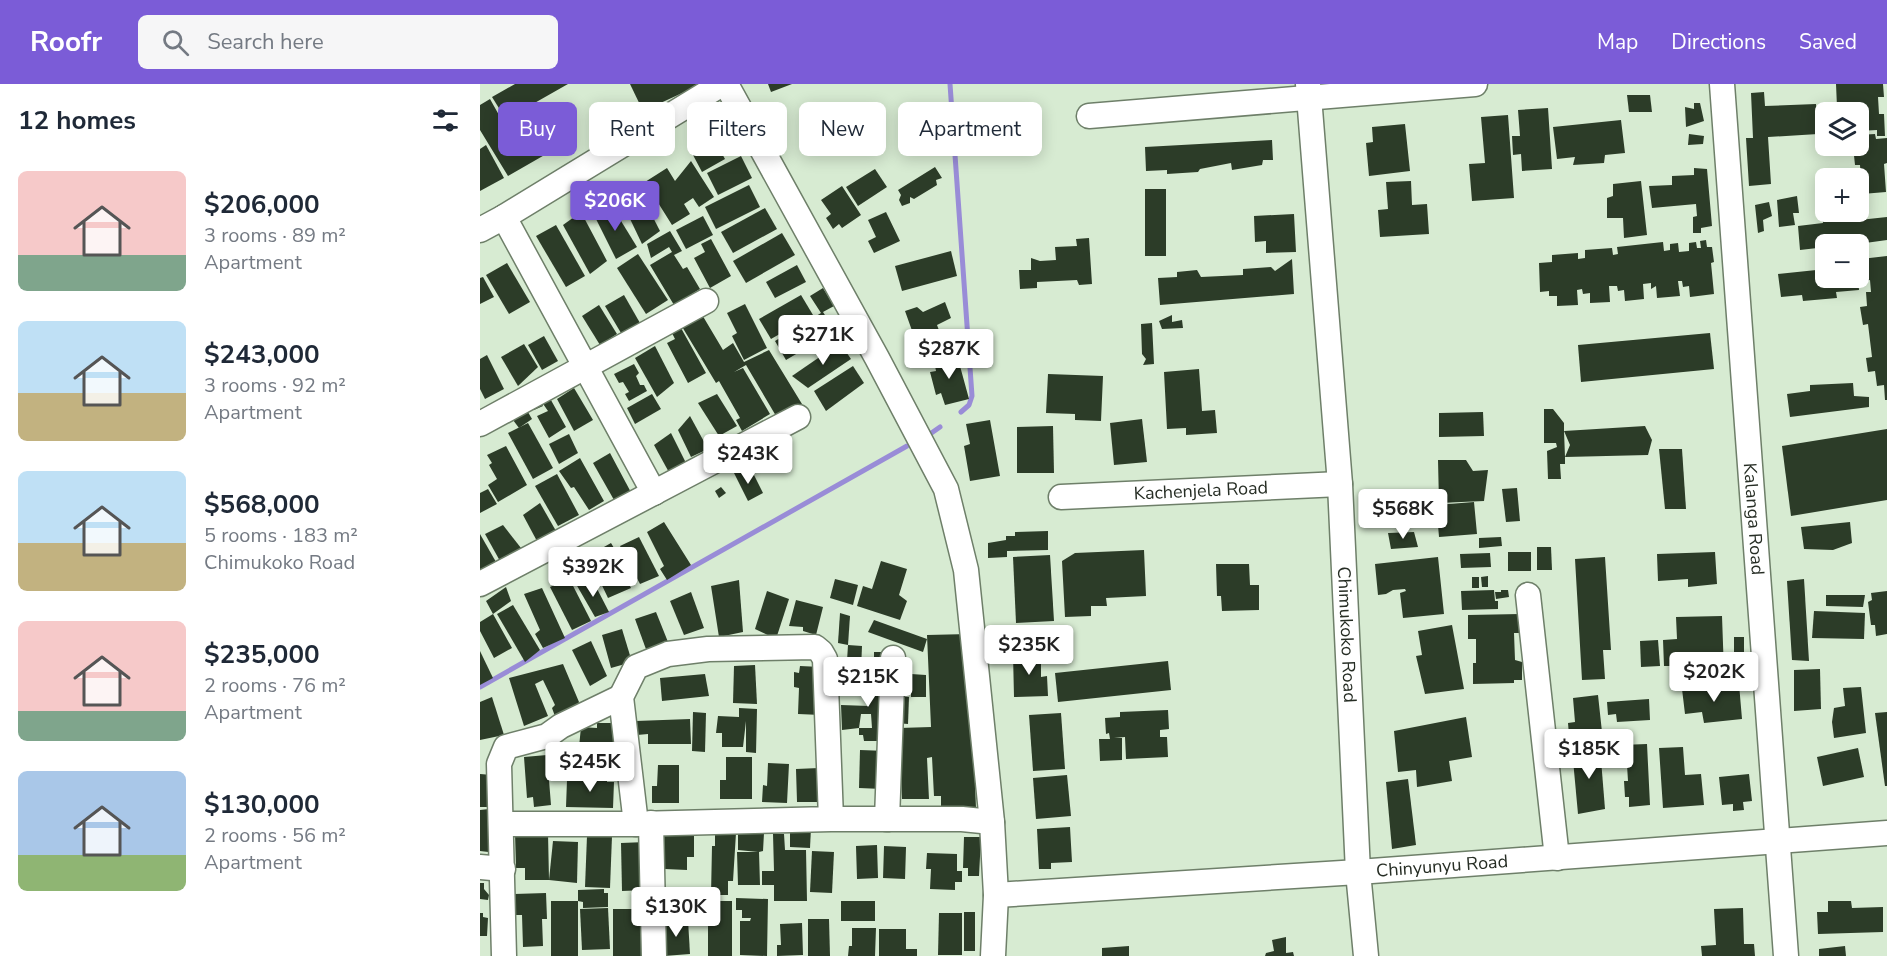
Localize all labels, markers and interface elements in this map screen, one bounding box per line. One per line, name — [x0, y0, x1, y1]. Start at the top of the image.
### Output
search box — [138, 15, 558, 69]
text: Roofr — [30, 23, 102, 61]
icon: search — [159, 26, 192, 59]
text: Search here — [207, 27, 324, 57]
text: Map — [1597, 28, 1638, 56]
text: Directions — [1671, 28, 1766, 56]
text: Saved — [1799, 28, 1857, 56]
chip: Buy — [498, 102, 577, 156]
chip: Rent — [589, 102, 675, 156]
chip: Filters — [687, 102, 787, 156]
chip: New — [799, 102, 886, 156]
chip: Apartment — [898, 102, 1042, 156]
map controls — [1815, 102, 1869, 288]
button: layers — [1815, 102, 1869, 156]
text: 12 homes — [18, 103, 136, 138]
icon: filters — [429, 104, 462, 137]
button: + — [1815, 168, 1869, 222]
pin: $206K — [573, 181, 657, 232]
text: $206,000 — [204, 187, 320, 222]
text: $206K — [584, 187, 646, 214]
icon: home — [66, 195, 138, 267]
text: 3 rooms · 89 m² — [204, 222, 346, 249]
button: − — [1815, 234, 1869, 288]
text: Apartment — [204, 249, 302, 276]
pin: $271K — [781, 315, 865, 366]
text: $271K — [792, 321, 854, 348]
pin: $287K — [907, 329, 991, 380]
text: $287K — [918, 335, 980, 362]
text: $243,000 — [204, 337, 320, 372]
icon: home — [66, 345, 138, 417]
text: 3 rooms · 92 m² — [204, 372, 346, 399]
text: Apartment — [204, 399, 302, 426]
pin: $243K — [706, 434, 790, 485]
text: $243K — [717, 440, 779, 467]
street label: Kalanga Road — [1738, 462, 1770, 576]
street label: Kachenjela Road — [1133, 475, 1269, 506]
text: $568,000 — [204, 487, 320, 522]
pin: $568K — [1361, 489, 1445, 540]
icon: home — [66, 495, 138, 567]
text: $568K — [1372, 495, 1434, 522]
text: 5 rooms · 183 m² — [204, 522, 358, 549]
pin: $392K — [551, 547, 635, 598]
text: Chimukoko Road — [204, 549, 355, 576]
text: $392K — [562, 553, 624, 580]
street label: Chimukoko Road — [1332, 566, 1362, 703]
pin: $235K — [987, 625, 1071, 676]
text: $235K — [998, 631, 1060, 658]
text: $235,000 — [204, 637, 320, 672]
icon: home — [66, 645, 138, 717]
pin: $202K — [1672, 652, 1756, 703]
pin: $215K — [826, 657, 910, 708]
text: $202K — [1683, 658, 1745, 685]
text: $215K — [837, 663, 899, 690]
text: 2 rooms · 76 m² — [204, 672, 346, 699]
text: Apartment — [204, 699, 302, 726]
pin: $185K — [1547, 729, 1631, 780]
text: $185K — [1558, 735, 1620, 762]
pin: $245K — [548, 742, 632, 793]
text: $245K — [559, 748, 621, 775]
text: $130,000 — [204, 787, 320, 822]
icon: home — [66, 795, 138, 867]
text: 2 rooms · 56 m² — [204, 822, 346, 849]
text: Apartment — [204, 849, 302, 876]
street label: Chinyunyu Road — [1375, 849, 1509, 883]
pin: $130K — [634, 887, 718, 938]
text: $130K — [645, 893, 707, 920]

